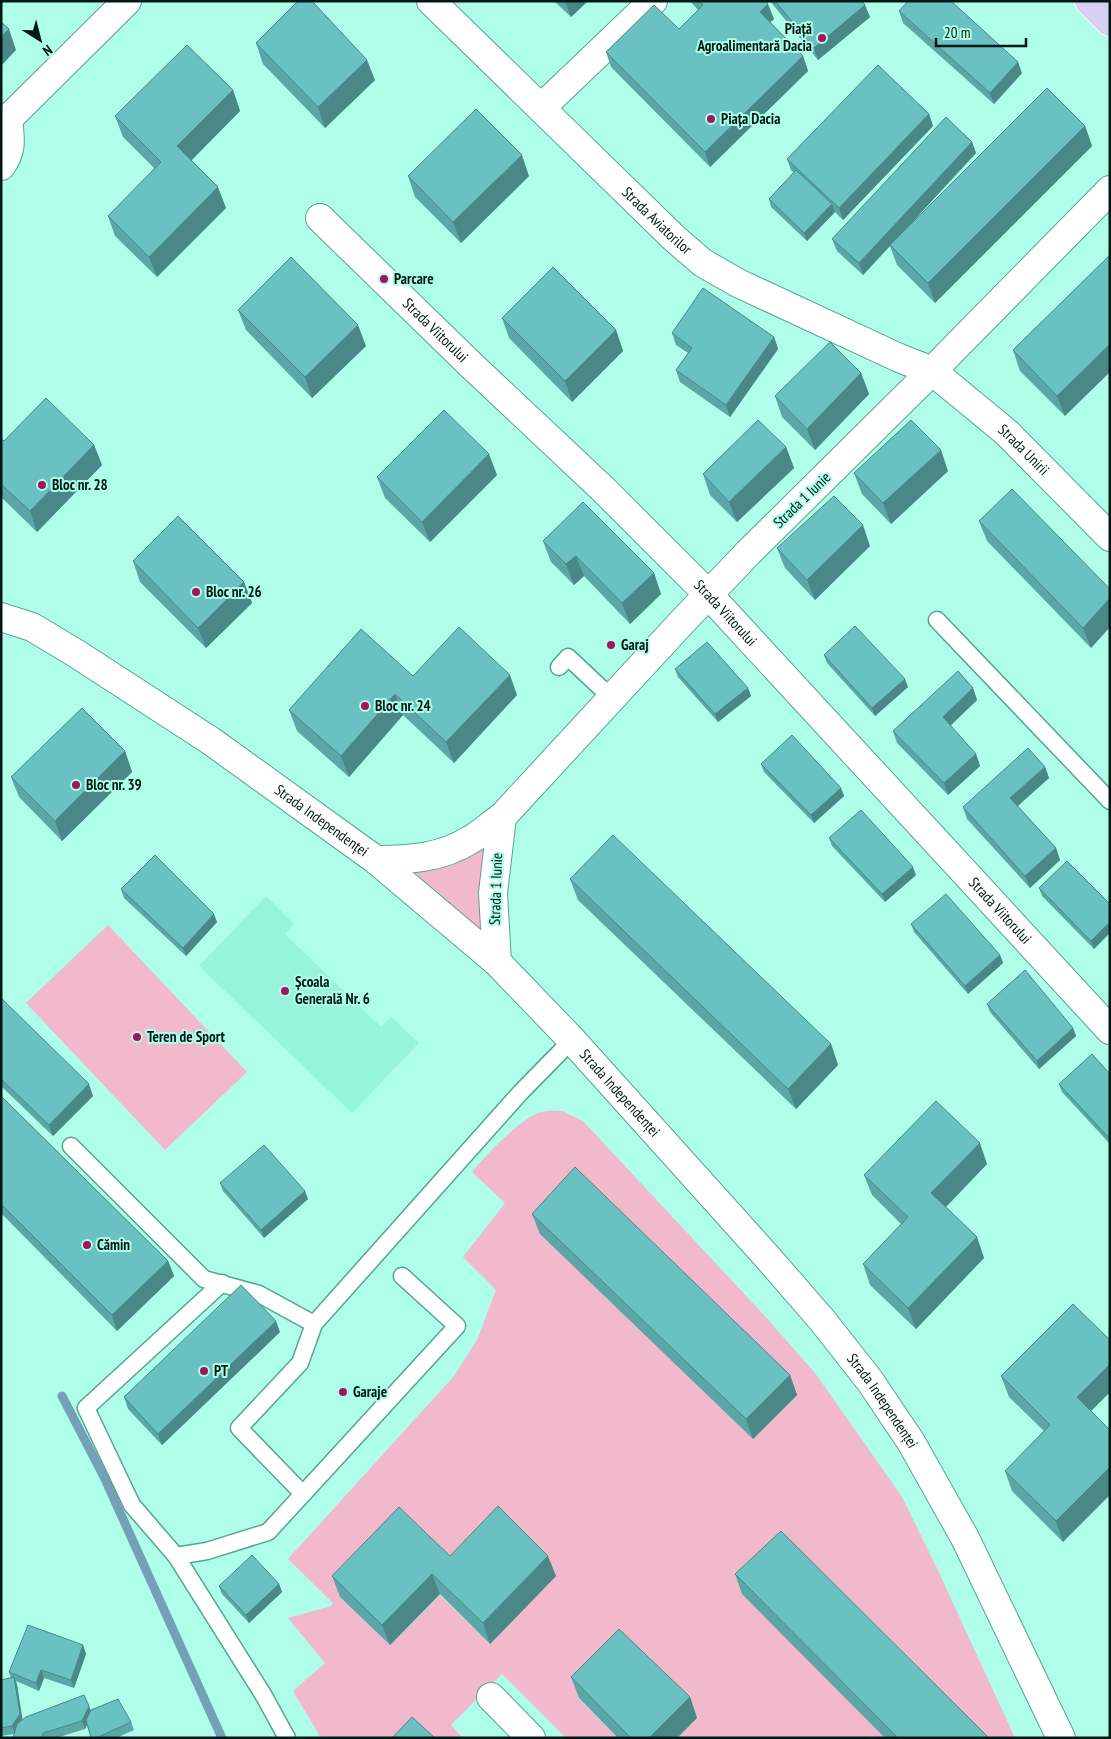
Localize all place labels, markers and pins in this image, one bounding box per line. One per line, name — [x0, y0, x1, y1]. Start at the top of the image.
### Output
place label: Piață Agroalimentară Dacia — [696, 19, 812, 55]
marker: Piață Agroalimentară Dacia — [816, 32, 828, 44]
place label: Piața Dacia — [721, 109, 780, 128]
marker: Piața Dacia — [705, 113, 717, 125]
place label: Parcare — [394, 269, 434, 288]
marker: Parcare — [378, 273, 390, 285]
place label: Bloc nr. 28 — [52, 475, 108, 494]
marker: Bloc nr. 28 — [36, 479, 48, 491]
place label: Bloc nr. 26 — [206, 582, 262, 601]
marker: Bloc nr. 26 — [190, 586, 202, 598]
place label: Garaj — [621, 635, 649, 654]
marker: Garaj — [605, 639, 617, 651]
place label: Bloc nr. 24 — [375, 696, 431, 715]
marker: Bloc nr. 24 — [359, 700, 371, 712]
place label: Bloc nr. 39 — [86, 775, 142, 794]
marker: Bloc nr. 39 — [70, 779, 82, 791]
place label: Școala Generală Nr. 6 — [295, 972, 370, 1008]
marker: Școala Generală Nr. 6 — [279, 985, 291, 997]
place label: Teren de Sport — [147, 1027, 225, 1046]
marker: Teren de Sport — [131, 1031, 143, 1043]
place label: Cămin — [97, 1235, 130, 1254]
marker: Cămin — [81, 1239, 93, 1251]
place label: PT — [214, 1361, 228, 1380]
marker: PT — [198, 1365, 210, 1377]
place label: Garaje — [353, 1382, 387, 1401]
marker: Garaje — [337, 1386, 349, 1398]

